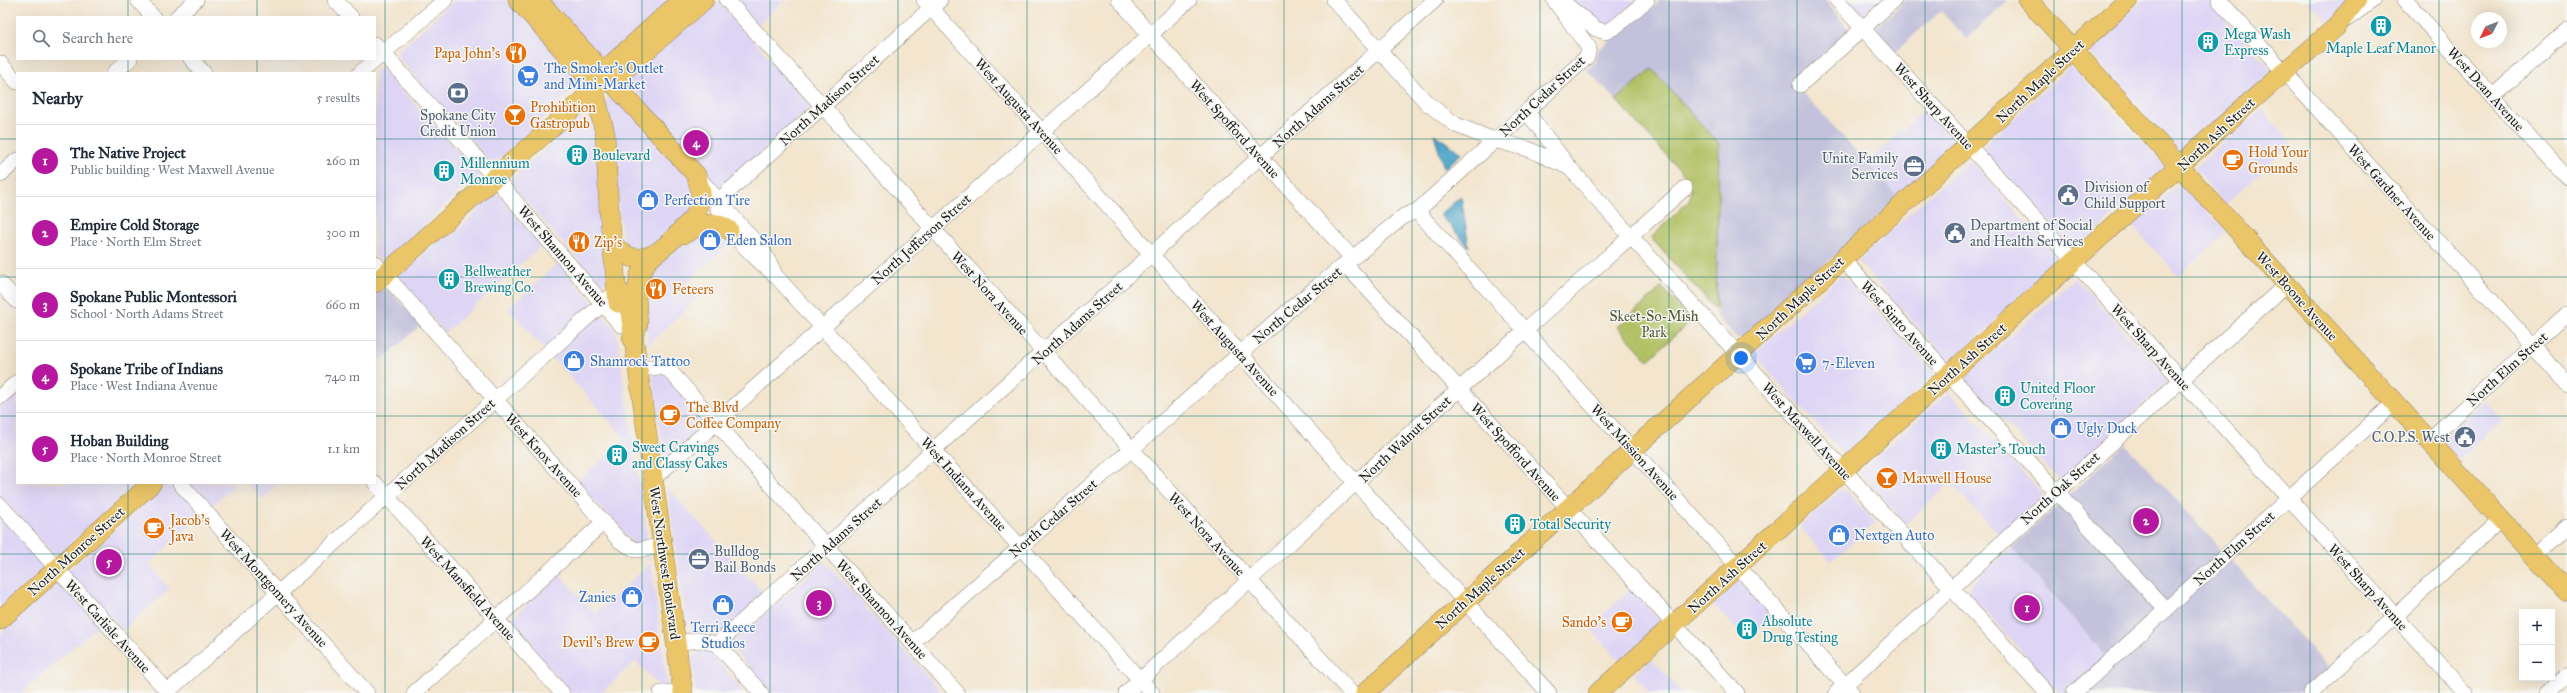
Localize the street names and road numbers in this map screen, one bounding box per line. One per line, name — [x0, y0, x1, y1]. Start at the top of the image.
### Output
street label: North Maple Street — [1993, 36, 2088, 127]
street label: West Dean Avenue — [2443, 44, 2528, 135]
street label: North Madison Street — [776, 51, 883, 150]
street label: North Cedar Street — [1496, 52, 1589, 140]
street label: West Augusta Avenue — [971, 55, 1066, 158]
street label: West Sharp Avenue — [1890, 60, 1977, 153]
street label: North Adams Street — [1269, 61, 1367, 152]
street label: West Spofford Avenue — [1186, 77, 1283, 182]
street label: North Ash Street — [2174, 94, 2259, 175]
street label: West Gardner Avenue — [2344, 141, 2439, 244]
street label: North Jefferson Street — [868, 190, 975, 289]
street label: West Shannon Avenue — [514, 202, 611, 310]
street label: West Nora Avenue — [948, 248, 1032, 339]
street label: West Boone Avenue — [2252, 248, 2341, 344]
street label: North Maple Street — [1753, 253, 1848, 344]
street label: North Cedar Street — [1249, 263, 1345, 348]
street label: West Sinto Avenue — [1857, 277, 1942, 369]
street label: North Adams Street — [1028, 278, 1126, 369]
street label: West Augusta Avenue — [1187, 297, 1282, 400]
street label: West Sharp Avenue — [2107, 301, 2194, 394]
street label: North Ash Street — [1925, 320, 2010, 399]
street label: North Elm Street — [2463, 329, 2551, 410]
street label: West Maxwell Avenue — [1758, 379, 1855, 484]
street label: North Walnut Street — [1356, 392, 1455, 486]
street label: North Madison Street — [392, 395, 499, 494]
street label: West Spofford Avenue — [1467, 400, 1564, 505]
street label: West Mission Avenue — [1587, 401, 1682, 504]
street label: West Knox Avenue — [501, 410, 586, 501]
street label: West Indiana Avenue — [917, 434, 1010, 535]
street label: North Oak Street — [2017, 448, 2103, 528]
street label: North Cedar Street — [1006, 475, 1101, 561]
street label: West Northwest Boulevard — [645, 485, 684, 641]
street label: West Nora Avenue — [1165, 489, 1249, 580]
street label: North Adams Street — [787, 494, 885, 585]
street label: North Monroe Street — [24, 503, 128, 599]
street label: North Elm Street — [2190, 508, 2278, 589]
street label: West Montgomery Avenue — [216, 526, 331, 651]
street label: West Mansfield Avenue — [416, 533, 519, 644]
street label: North Ash Street — [1685, 538, 1770, 617]
street label: West Sharp Avenue — [2324, 541, 2411, 634]
street label: North Maple Street — [1432, 544, 1529, 633]
street label: West Shannon Avenue — [832, 556, 931, 663]
street label: West Carlisle Avenue — [61, 576, 154, 677]

